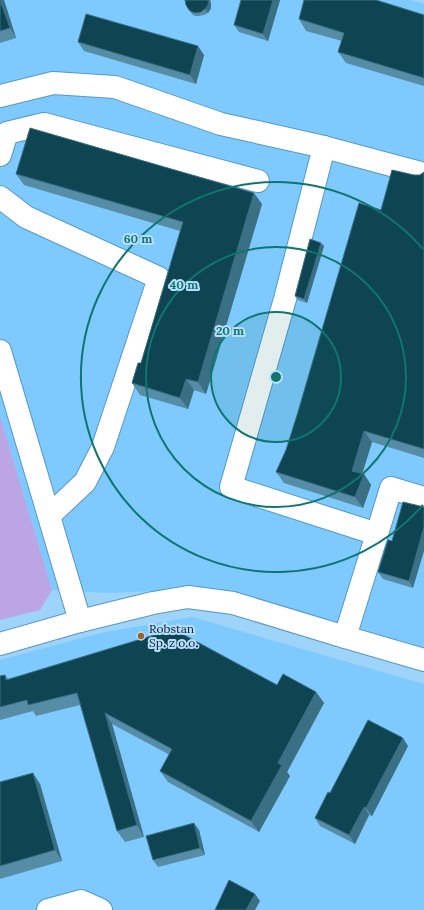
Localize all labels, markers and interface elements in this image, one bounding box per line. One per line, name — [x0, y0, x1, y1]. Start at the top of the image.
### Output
text: 60 m — [124, 231, 152, 246]
text: 40 m — [170, 277, 198, 292]
text: 20 m — [216, 323, 244, 338]
centre of rings — [269, 370, 283, 384]
place label: Robstan Sp. z o.o. — [149, 621, 198, 650]
marker: Robstan Sp. z o.o. — [136, 631, 146, 641]

